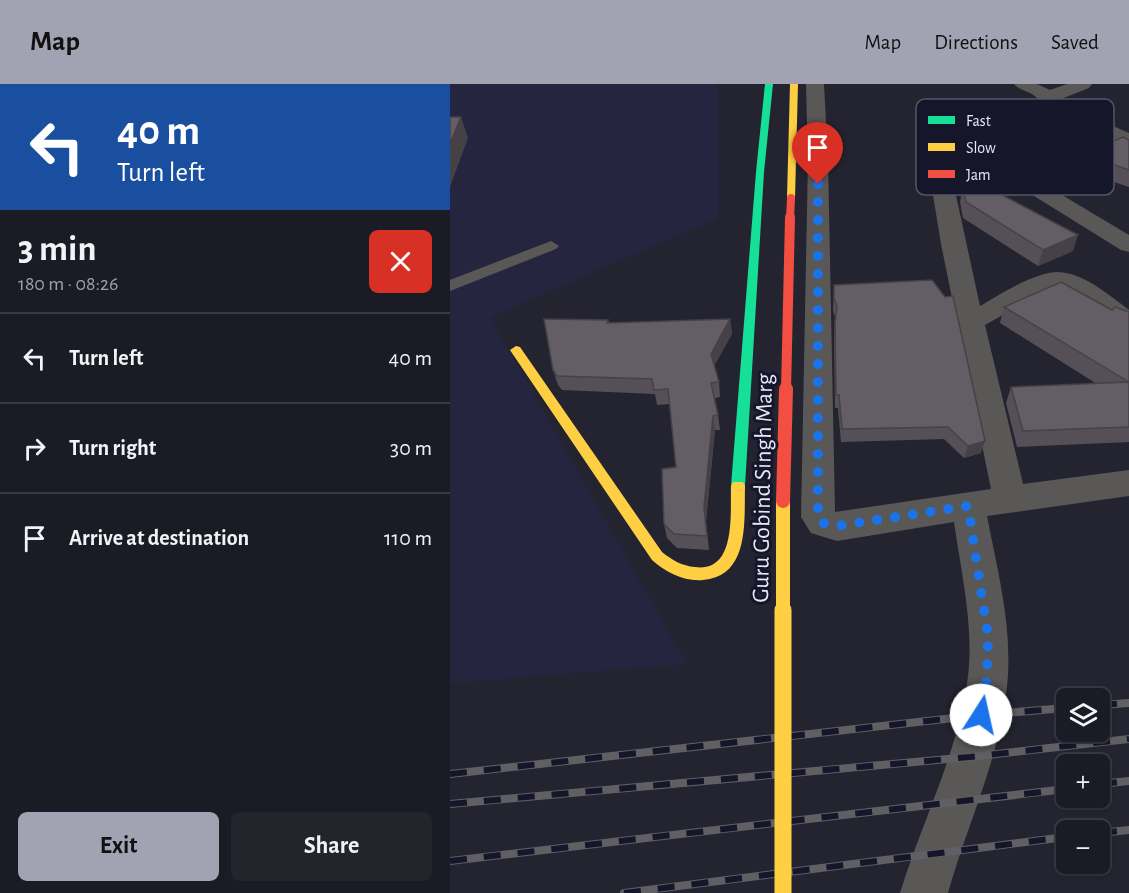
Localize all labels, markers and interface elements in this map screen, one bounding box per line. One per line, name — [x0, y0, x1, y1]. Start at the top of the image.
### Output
text: Map — [30, 28, 80, 56]
text: Map — [865, 32, 901, 53]
text: Directions — [934, 32, 1018, 53]
text: Saved — [1051, 32, 1099, 53]
legend — [916, 99, 1114, 195]
icon: left — [18, 108, 96, 186]
text: 40 m — [117, 110, 200, 152]
text: Fast — [966, 113, 991, 129]
pin — [792, 122, 843, 184]
icon: arrive — [801, 131, 834, 164]
text: Slow — [966, 140, 996, 156]
text: Turn left — [117, 159, 205, 186]
text: Jam — [966, 167, 991, 183]
button: close — [369, 230, 432, 293]
text: 3 min — [18, 231, 96, 267]
text: 180 m · 08:26 — [18, 274, 119, 294]
icon: left — [18, 342, 51, 375]
text: Turn left — [69, 347, 143, 369]
text: 40 m — [389, 347, 432, 369]
street label: Guru Gobind Singh Marg — [749, 373, 777, 603]
icon: right — [18, 432, 51, 465]
text: Turn right — [69, 437, 156, 459]
text: 30 m — [390, 437, 432, 459]
icon: arrive — [18, 522, 51, 555]
text: Arrive at destination — [69, 527, 249, 549]
text: 110 m — [384, 527, 432, 549]
position arrow — [949, 683, 1013, 747]
map controls — [1056, 688, 1110, 874]
button: layers — [1056, 688, 1110, 742]
button: + — [1056, 754, 1110, 808]
button: Exit — [18, 812, 219, 881]
button: Share — [231, 812, 432, 881]
button: − — [1056, 820, 1110, 874]

